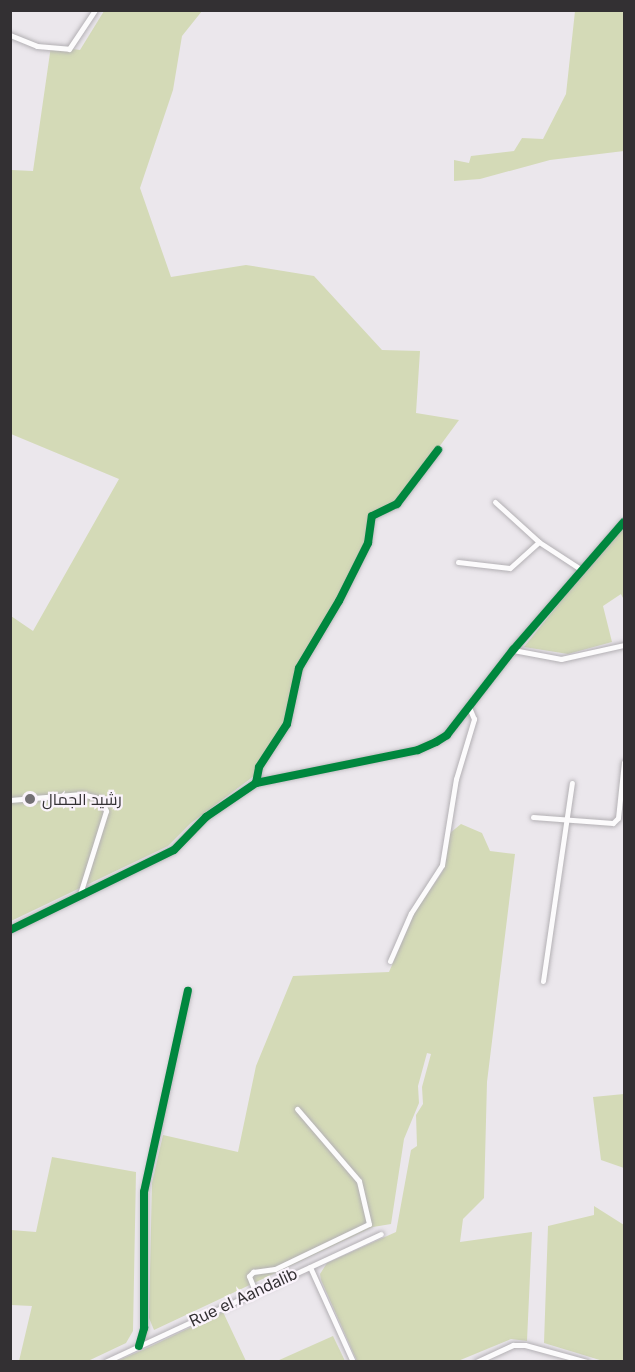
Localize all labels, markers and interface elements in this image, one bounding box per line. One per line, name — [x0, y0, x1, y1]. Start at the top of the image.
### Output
place label: رشيد الجمال — [42, 789, 122, 809]
marker: رشيد الجمال — [23, 792, 37, 806]
street label: Rue el Aandalib — [186, 1264, 300, 1330]

